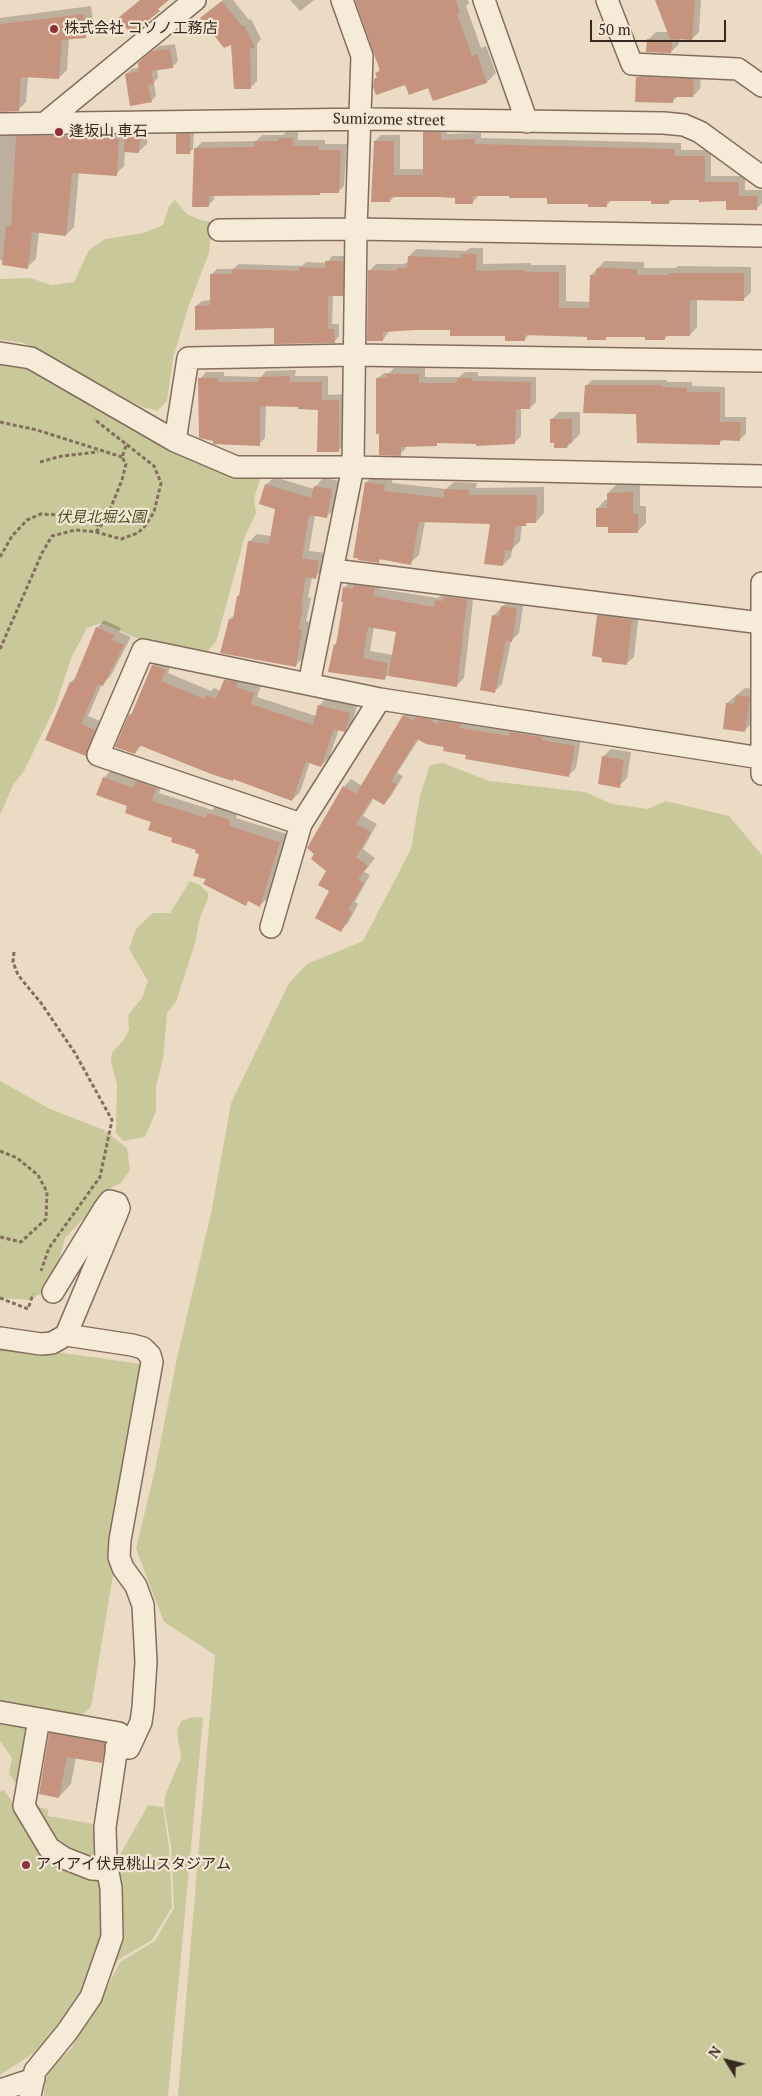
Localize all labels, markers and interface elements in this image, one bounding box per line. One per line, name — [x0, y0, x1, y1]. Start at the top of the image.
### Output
scale bar — [592, 10, 728, 42]
text: 50 m — [598, 19, 631, 39]
place label: 株式会社 コソノ工務店 — [64, 20, 218, 38]
marker: 株式会社 コソノ工務店 — [48, 23, 60, 35]
street label: Sumizome street — [333, 110, 445, 130]
place label: 逢坂山 車石 — [69, 123, 148, 141]
marker: 逢坂山 車石 — [53, 126, 65, 138]
park label: 伏見北堀公園 — [56, 509, 146, 527]
place label: アイアイ伏見桃山スタジアム — [36, 1856, 231, 1874]
marker: アイアイ伏見桃山スタジアム — [20, 1859, 32, 1871]
north arrow — [702, 2036, 752, 2086]
text: N — [704, 2042, 725, 2062]

